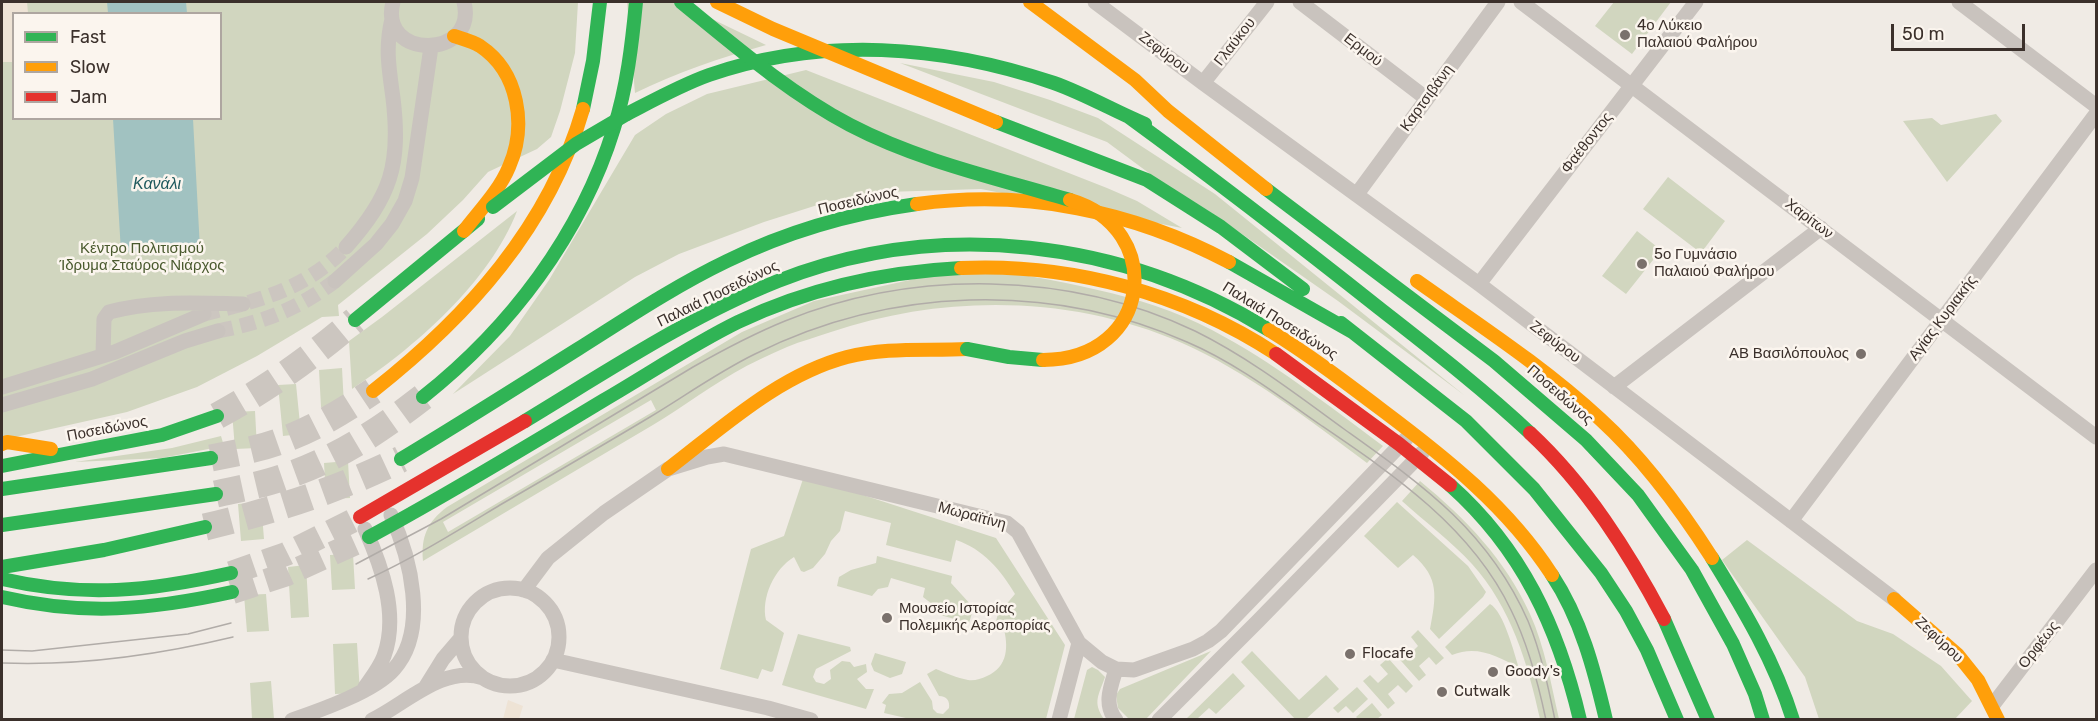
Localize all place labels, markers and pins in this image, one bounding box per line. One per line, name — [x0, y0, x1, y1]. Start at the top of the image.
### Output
place label: 4ο Λύκειο Παλαιού Φαλήρου — [1637, 17, 1758, 52]
marker: 4ο Λύκειο Παλαιού Φαλήρου — [1618, 28, 1632, 42]
place label: 5ο Γυμνάσιο Παλαιού Φαλήρου — [1654, 246, 1775, 281]
marker: 5ο Γυμνάσιο Παλαιού Φαλήρου — [1635, 257, 1649, 271]
place label: ΑΒ Βασιλόπουλος — [1729, 345, 1849, 363]
marker: ΑΒ Βασιλόπουλος — [1854, 347, 1868, 361]
place label: Μουσείο Ιστορίας Πολεμικής Αεροπορίας — [899, 600, 1050, 635]
marker: Μουσείο Ιστορίας Πολεμικής Αεροπορίας — [880, 611, 894, 625]
place label: Flocafe — [1362, 645, 1414, 663]
marker: Flocafe — [1343, 647, 1357, 661]
place label: Goody's — [1505, 663, 1560, 681]
marker: Goody's — [1486, 665, 1500, 679]
place label: Cutwalk — [1454, 683, 1510, 701]
marker: Cutwalk — [1435, 685, 1449, 699]

